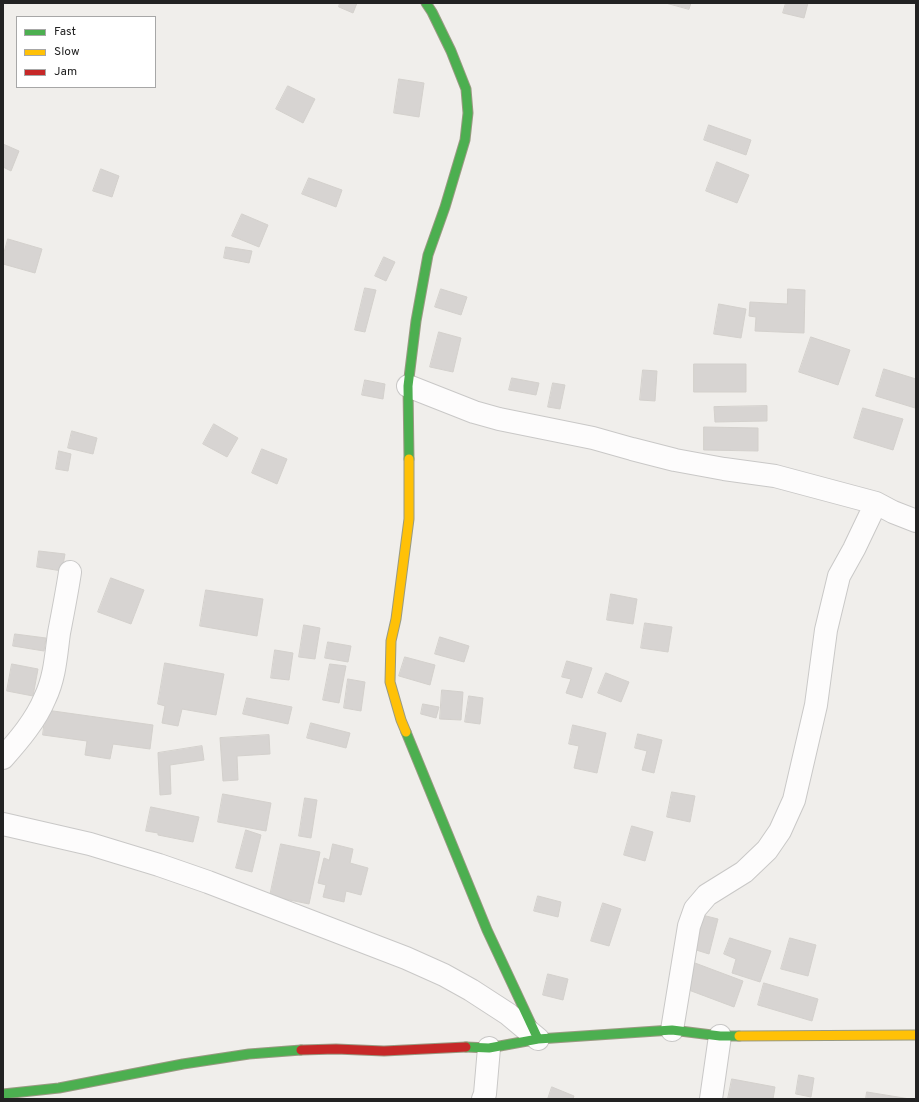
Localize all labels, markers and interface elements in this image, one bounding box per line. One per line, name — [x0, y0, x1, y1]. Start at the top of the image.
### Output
legend — [16, 16, 156, 88]
text: Fast — [54, 24, 76, 40]
text: Slow — [54, 44, 80, 60]
text: Jam — [54, 64, 77, 80]

